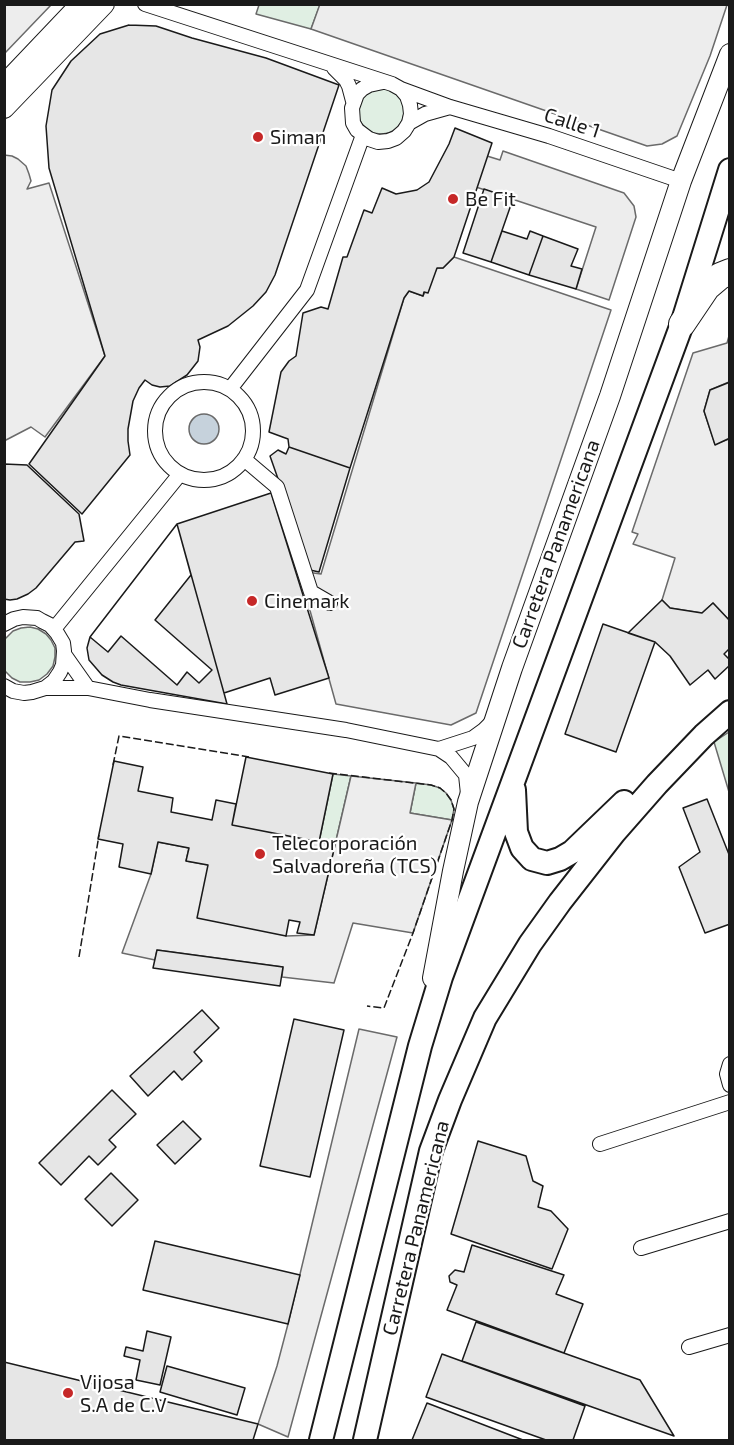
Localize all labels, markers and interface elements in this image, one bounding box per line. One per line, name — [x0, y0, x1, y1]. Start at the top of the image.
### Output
street label: Calle 1 — [541, 103, 603, 143]
place label: Siman — [270, 125, 326, 149]
marker: Siman — [251, 130, 265, 144]
place label: Be Fit — [465, 187, 516, 211]
marker: Be Fit — [446, 192, 460, 206]
street label: Carretera Panamericana — [507, 436, 605, 652]
place label: Cinemark — [264, 589, 349, 613]
marker: Cinemark — [245, 594, 259, 608]
place label: Telecorporación Salvadoreña (TCS) — [272, 831, 437, 878]
marker: Telecorporación Salvadoreña (TCS) — [253, 847, 267, 861]
street label: Carretera Panamericana — [378, 1118, 454, 1338]
place label: Vijosa S.A de C.V — [80, 1370, 167, 1417]
marker: Vijosa S.A de C.V — [61, 1386, 75, 1400]

